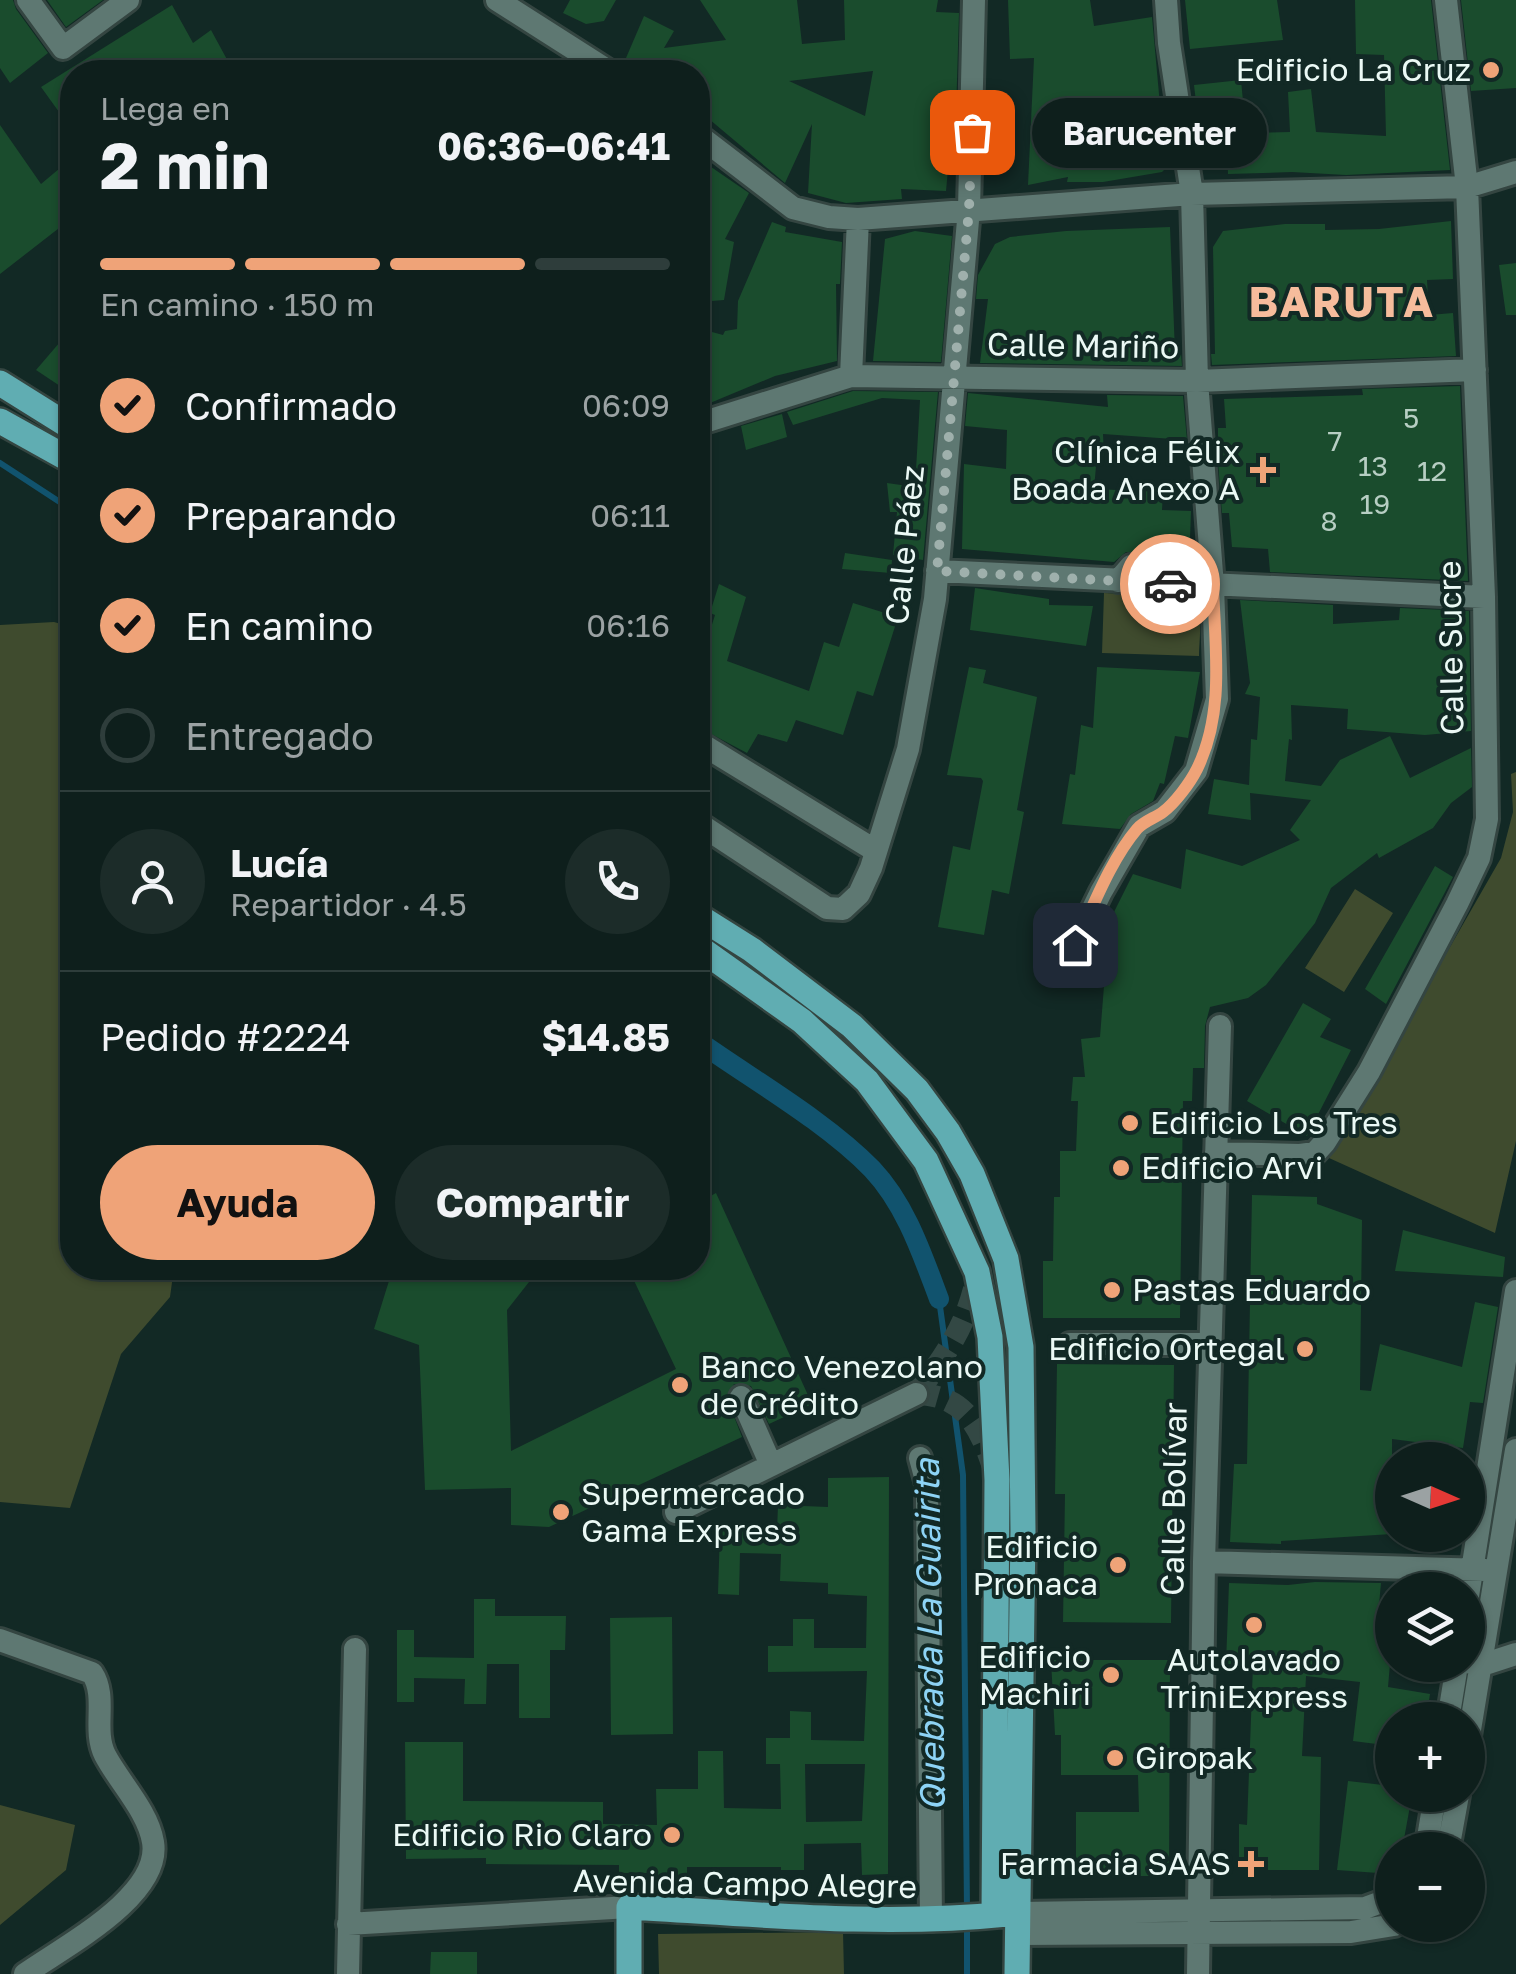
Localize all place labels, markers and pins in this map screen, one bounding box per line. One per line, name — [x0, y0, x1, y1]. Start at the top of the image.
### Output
place label: Edificio La Cruz — [1236, 50, 1471, 88]
marker: Edificio La Cruz — [1480, 59, 1502, 81]
pin — [930, 90, 1015, 175]
callout: Barucenter — [1032, 97, 1267, 167]
place label: Clínica Félix Boada Anexo A — [1011, 432, 1240, 507]
marker: Clínica Félix Boada Anexo A — [1250, 457, 1276, 483]
pin — [1033, 903, 1118, 988]
place label: Edificio Los Tres — [1150, 1103, 1398, 1141]
marker: Edificio Los Tres — [1119, 1112, 1141, 1134]
place label: Edificio Arvi — [1141, 1148, 1323, 1186]
marker: Edificio Arvi — [1110, 1157, 1132, 1179]
place label: Pastas Eduardo — [1132, 1270, 1371, 1308]
marker: Pastas Eduardo — [1101, 1279, 1123, 1301]
place label: Edificio Ortegal — [1048, 1329, 1285, 1367]
marker: Edificio Ortegal — [1294, 1338, 1316, 1360]
place label: Banco Venezolano de Crédito — [700, 1347, 983, 1422]
marker: Banco Venezolano de Crédito — [669, 1374, 691, 1396]
place label: Supermercado Gama Express — [581, 1474, 805, 1549]
marker: Supermercado Gama Express — [550, 1501, 572, 1523]
place label: Edificio Pronaca — [972, 1527, 1098, 1602]
marker: Edificio Pronaca — [1107, 1554, 1129, 1576]
marker: Autolavado TriniExpress — [1243, 1614, 1265, 1636]
place label: Edificio Machiri — [978, 1637, 1091, 1712]
place label: Autolavado TriniExpress — [1160, 1640, 1348, 1715]
marker: Edificio Machiri — [1100, 1664, 1122, 1686]
place label: Giropak — [1135, 1738, 1253, 1776]
marker: Giropak — [1104, 1747, 1126, 1769]
place label: Edificio Rio Claro — [392, 1815, 652, 1853]
marker: Edificio Rio Claro — [661, 1824, 683, 1846]
place label: Farmacia SAAS — [1000, 1844, 1231, 1882]
marker: Farmacia SAAS — [1240, 1853, 1262, 1875]

